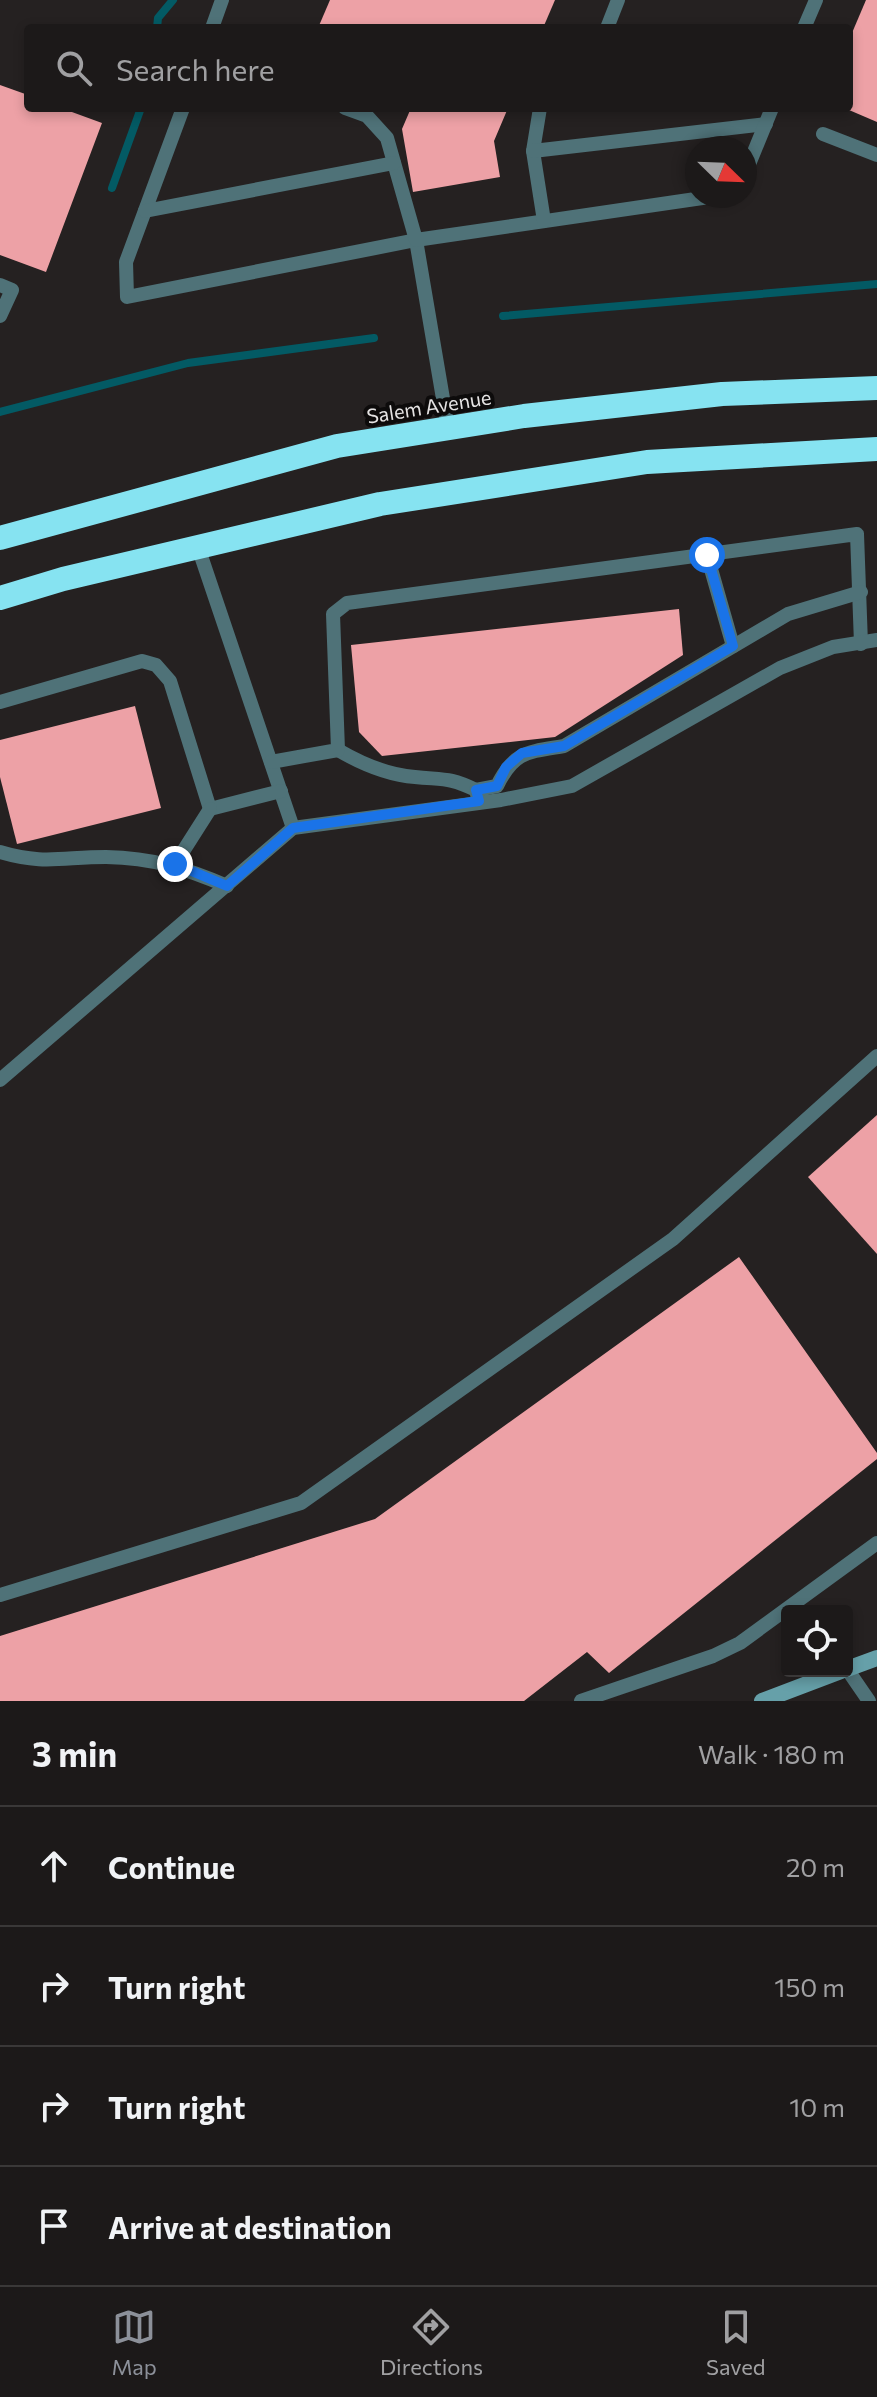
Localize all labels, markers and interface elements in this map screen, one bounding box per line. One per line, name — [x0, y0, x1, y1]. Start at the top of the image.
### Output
search box — [24, 24, 853, 112]
icon: search — [52, 46, 96, 90]
text: Search here — [116, 50, 275, 87]
north arrow — [685, 136, 757, 208]
street label: Salem Avenue — [365, 384, 493, 428]
route start — [689, 537, 725, 573]
route end — [157, 846, 193, 882]
map controls — [781, 1605, 853, 1677]
button: locate — [781, 1605, 853, 1677]
text: 3 min — [32, 1732, 117, 1774]
text: Walk · 180 m — [698, 1738, 845, 1769]
icon: ahead — [32, 1844, 76, 1888]
text: Continue — [108, 1848, 235, 1885]
text: 20 m — [786, 1851, 845, 1882]
icon: right — [32, 1964, 76, 2008]
text: Turn right — [108, 1968, 245, 2005]
text: 150 m — [774, 1971, 845, 2002]
icon: right — [32, 2084, 76, 2128]
text: Turn right — [108, 2088, 245, 2125]
text: 10 m — [789, 2091, 845, 2122]
icon: arrive — [32, 2204, 76, 2248]
text: Arrive at destination — [108, 2208, 392, 2245]
tab: Map — [112, 2305, 157, 2380]
tab: Directions — [380, 2305, 483, 2380]
tab: Saved — [706, 2305, 765, 2380]

